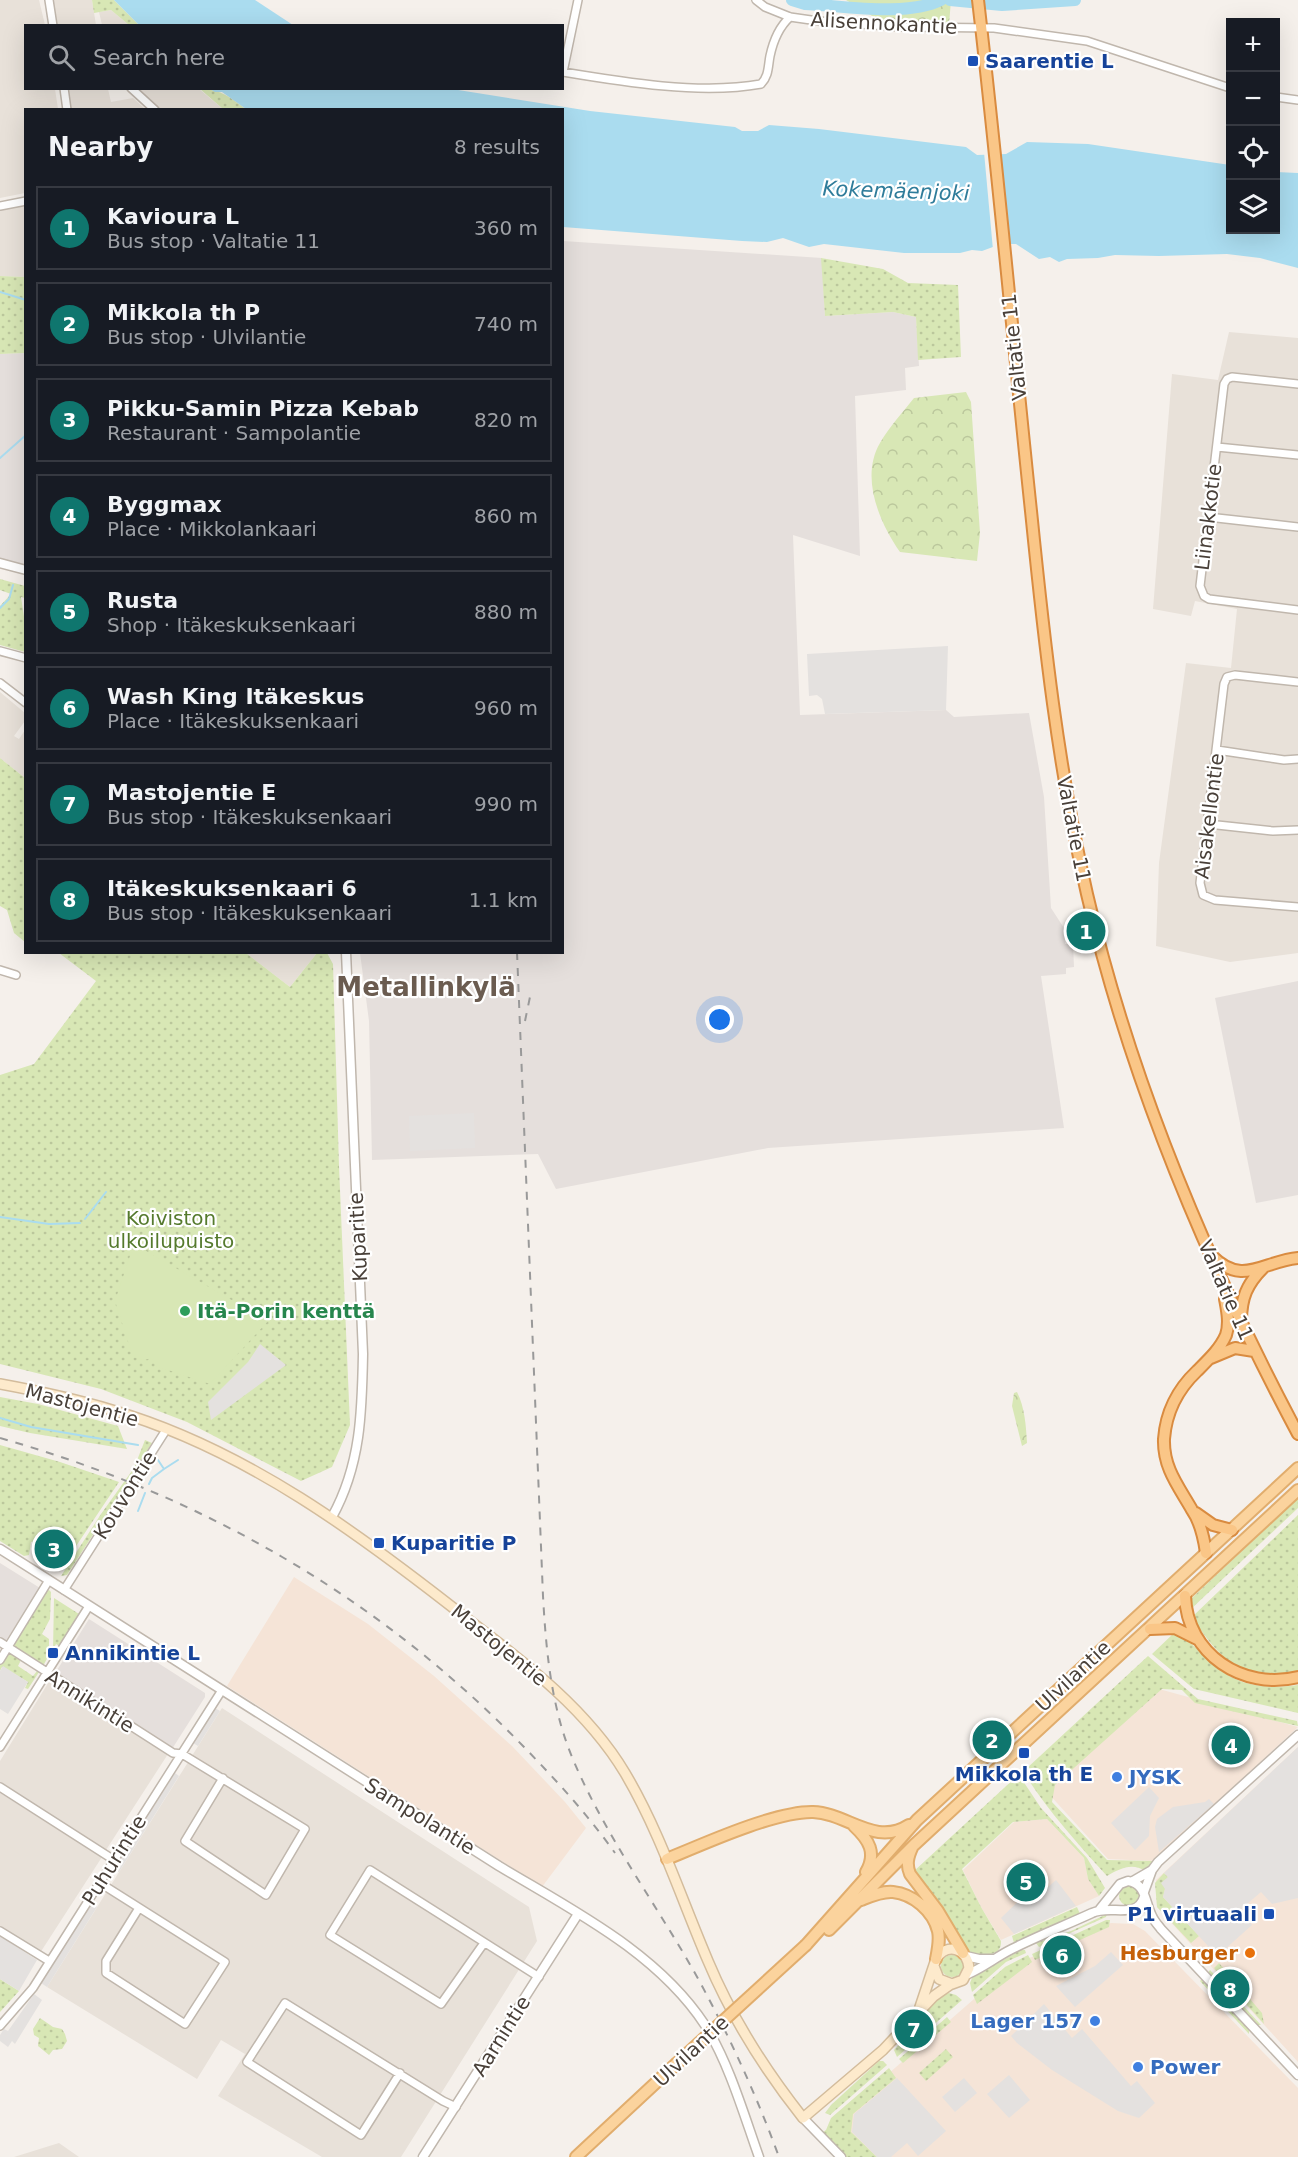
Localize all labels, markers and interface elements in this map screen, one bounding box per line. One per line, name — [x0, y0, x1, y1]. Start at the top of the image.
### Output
street label: Alisennokantie — [810, 7, 958, 39]
map controls — [1226, 18, 1280, 234]
button: + — [1226, 18, 1280, 72]
search box — [24, 24, 564, 90]
icon: search — [45, 41, 78, 74]
text: Search here — [93, 45, 225, 70]
place label: Saarentie L — [985, 49, 1114, 73]
marker: Saarentie L — [966, 54, 980, 68]
button: − — [1226, 72, 1280, 126]
button: locate — [1226, 126, 1280, 180]
text: Nearby — [48, 132, 153, 162]
text: 8 results — [454, 135, 540, 159]
water label: Kokemäenjoki — [822, 176, 970, 206]
button: layers — [1226, 180, 1280, 234]
text: Kavioura L — [107, 204, 239, 229]
text: 1 — [63, 216, 76, 240]
text: 360 m — [474, 216, 538, 240]
text: Bus stop · Valtatie 11 — [107, 229, 320, 253]
street label: Valtatie 11 — [996, 292, 1032, 402]
text: Mikkola th P — [107, 300, 260, 325]
text: 2 — [63, 312, 76, 336]
text: 740 m — [474, 312, 538, 336]
text: Bus stop · Ulvilantie — [107, 325, 306, 349]
text: Pikku-Samin Pizza Kebab — [107, 396, 419, 421]
text: 3 — [63, 408, 76, 432]
text: 820 m — [474, 408, 538, 432]
text: Restaurant · Sampolantie — [107, 421, 361, 445]
street label: Liinakkotie — [1190, 462, 1226, 572]
text: Byggmax — [107, 492, 222, 517]
text: 4 — [63, 504, 76, 528]
text: 860 m — [474, 504, 538, 528]
text: Place · Mikkolankaari — [107, 517, 317, 541]
text: Rusta — [107, 588, 178, 613]
text: 5 — [63, 600, 76, 624]
text: 880 m — [474, 600, 538, 624]
text: Shop · Itäkeskuksenkaari — [107, 613, 356, 637]
text: Wash King Itäkeskus — [107, 684, 364, 709]
text: 6 — [63, 696, 76, 720]
text: 960 m — [474, 696, 538, 720]
text: Place · Itäkeskuksenkaari — [107, 709, 359, 733]
street label: Aisakellontie — [1189, 752, 1229, 880]
street label: Valtatie 11 — [1052, 774, 1096, 884]
text: Mastojentie E — [107, 780, 276, 805]
text: 7 — [63, 792, 76, 816]
text: 990 m — [474, 792, 538, 816]
text: Bus stop · Itäkeskuksenkaari — [107, 805, 392, 829]
text: Itäkeskuksenkaari 6 — [107, 876, 357, 901]
text: 8 — [63, 888, 76, 912]
text: 1.1 km — [469, 888, 538, 912]
text: Bus stop · Itäkeskuksenkaari — [107, 901, 392, 925]
pin: 1 — [1066, 908, 1106, 954]
district label: Metallinkylä — [336, 972, 516, 1002]
your location — [705, 1005, 734, 1034]
street label: Kuparitie — [344, 1192, 372, 1282]
park label: Koiviston ulkoilupuisto — [108, 1206, 234, 1253]
street label: Valtatie 11 — [1193, 1236, 1259, 1344]
place label: Itä-Porin kenttä — [197, 1299, 375, 1323]
marker: Itä-Porin kenttä — [178, 1304, 192, 1318]
street label: Mastojentie — [23, 1378, 141, 1432]
street label: Kouvontie — [88, 1446, 162, 1544]
pin: 3 — [34, 1526, 74, 1572]
place label: Kuparitie P — [391, 1531, 517, 1555]
marker: Kuparitie P — [372, 1536, 386, 1550]
street label: Mastojentie — [446, 1599, 552, 1691]
street label: Ulvilantie — [1031, 1635, 1115, 1717]
place label: Annikintie L — [65, 1641, 200, 1665]
marker: Annikintie L — [46, 1646, 60, 1660]
street label: Annikintie — [41, 1664, 139, 1738]
pin: 2 — [972, 1718, 1012, 1762]
pin: 4 — [1212, 1722, 1250, 1768]
marker: Mikkola th E — [1017, 1746, 1031, 1760]
place label: Mikkola th E — [955, 1762, 1093, 1786]
place label: JYSK — [1127, 1765, 1182, 1789]
marker: JYSK — [1110, 1770, 1124, 1784]
street label: Sampolantie — [360, 1773, 480, 1859]
street label: Puhurintie — [77, 1810, 151, 1910]
pin: 5 — [1006, 1860, 1046, 1904]
place label: P1 virtuaali — [1127, 1902, 1257, 1926]
marker: P1 virtuaali — [1262, 1907, 1276, 1921]
pin: 6 — [1042, 1932, 1082, 1978]
place label: Hesburger — [1120, 1941, 1238, 1965]
marker: Hesburger — [1243, 1946, 1257, 1960]
pin: 8 — [1210, 1966, 1250, 2012]
street label: Aarnintie — [467, 1991, 535, 2081]
pin: 7 — [894, 2006, 934, 2052]
place label: Lager 157 — [970, 2009, 1083, 2033]
street label: Ulvilantie — [649, 2010, 733, 2092]
marker: Lager 157 — [1088, 2014, 1102, 2028]
place label: Power — [1150, 2055, 1220, 2079]
marker: Power — [1131, 2060, 1145, 2074]

